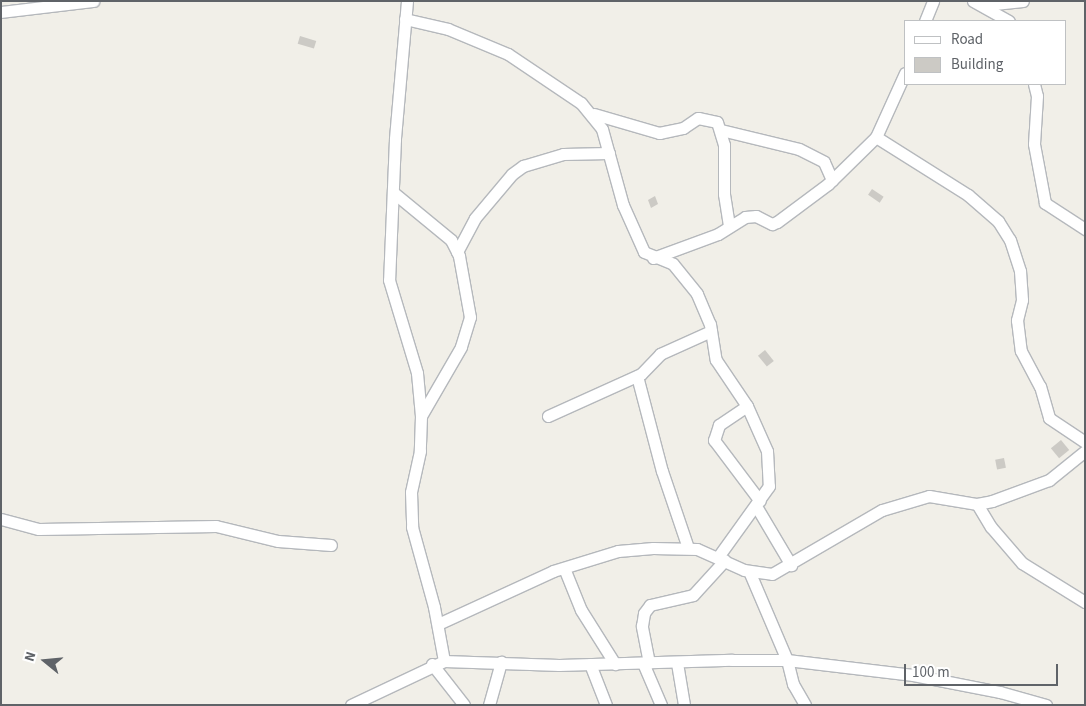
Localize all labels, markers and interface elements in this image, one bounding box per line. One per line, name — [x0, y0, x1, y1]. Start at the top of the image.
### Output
legend — [904, 20, 1066, 85]
text: Road — [951, 29, 983, 50]
text: Building — [951, 54, 1003, 75]
north arrow — [20, 636, 70, 686]
text: N — [20, 649, 42, 664]
scale bar — [906, 654, 1060, 686]
text: 100 m — [912, 662, 950, 683]

